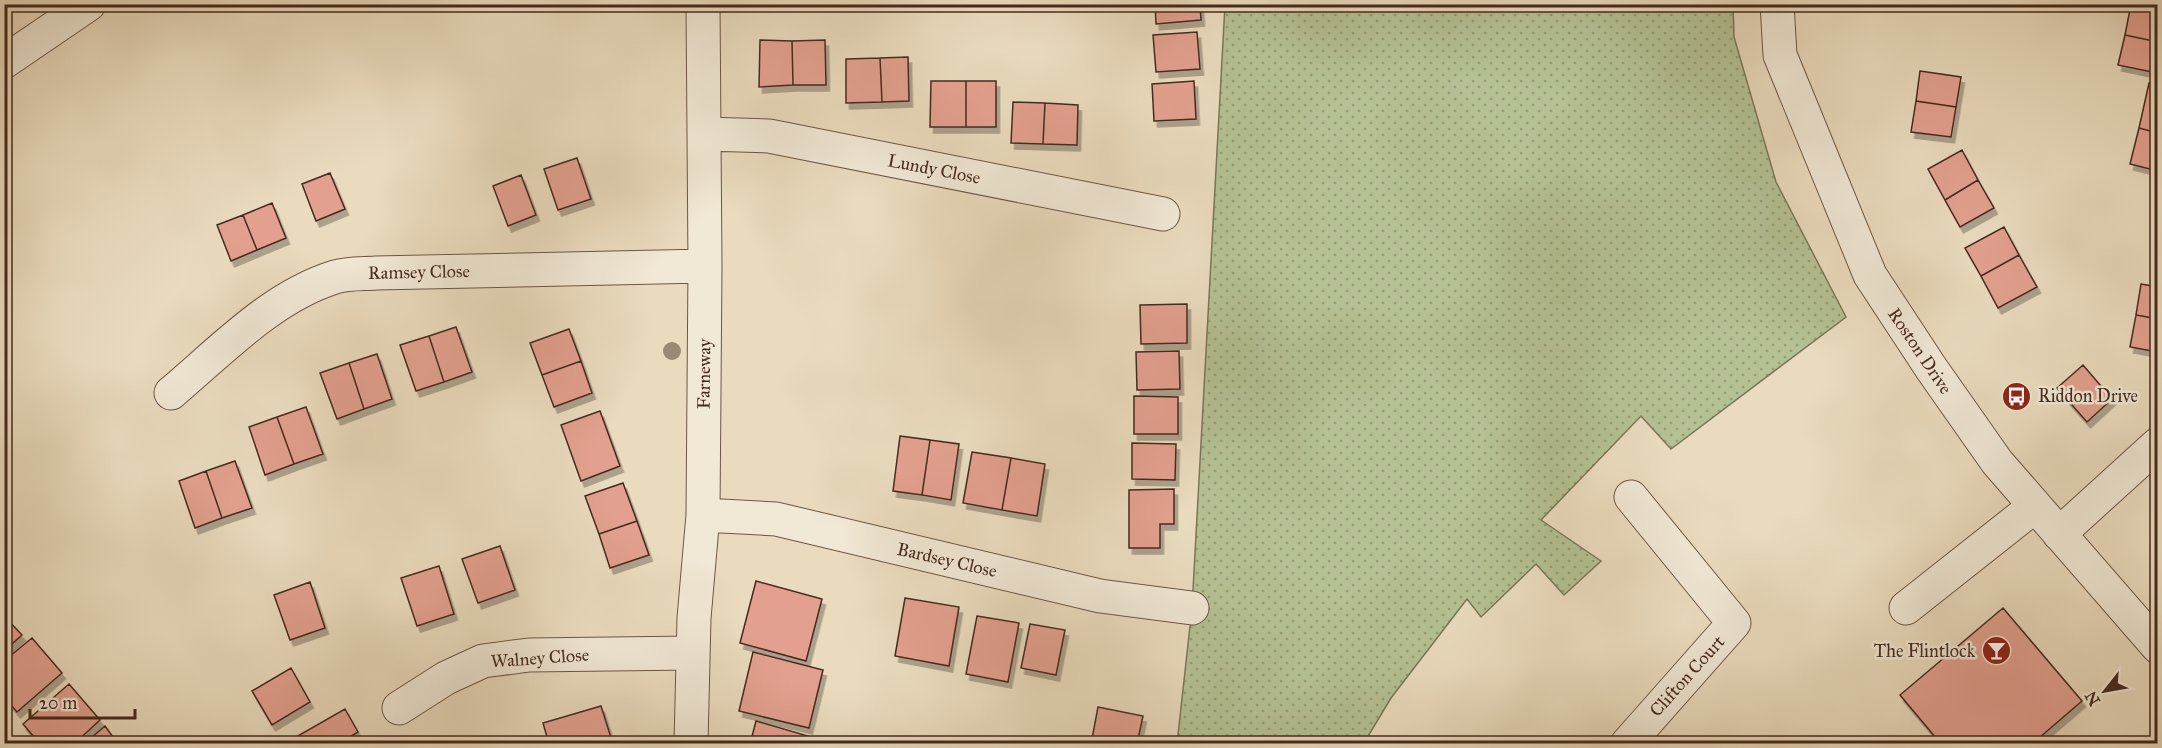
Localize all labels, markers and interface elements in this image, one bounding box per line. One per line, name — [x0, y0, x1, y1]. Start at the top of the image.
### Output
street label: Lundy Close — [886, 149, 982, 189]
street label: Ramsey Close — [368, 260, 470, 284]
street label: Roston Drive — [1883, 304, 1957, 398]
street label: Farneway — [692, 338, 716, 409]
bus stop icon: Riddon Drive — [2001, 380, 2033, 412]
place label: Riddon Drive — [2038, 385, 2138, 407]
street label: Bardsey Close — [895, 538, 999, 582]
street label: Clifton Court — [1645, 630, 1730, 721]
bar icon: The Flintlock — [1980, 635, 2012, 667]
place label: The Flintlock — [1874, 640, 1976, 662]
street label: Walney Close — [490, 644, 590, 672]
north arrow — [2075, 661, 2135, 721]
scale bar — [30, 682, 135, 720]
text: N — [2081, 687, 2104, 709]
text: 20 m — [39, 692, 77, 714]

